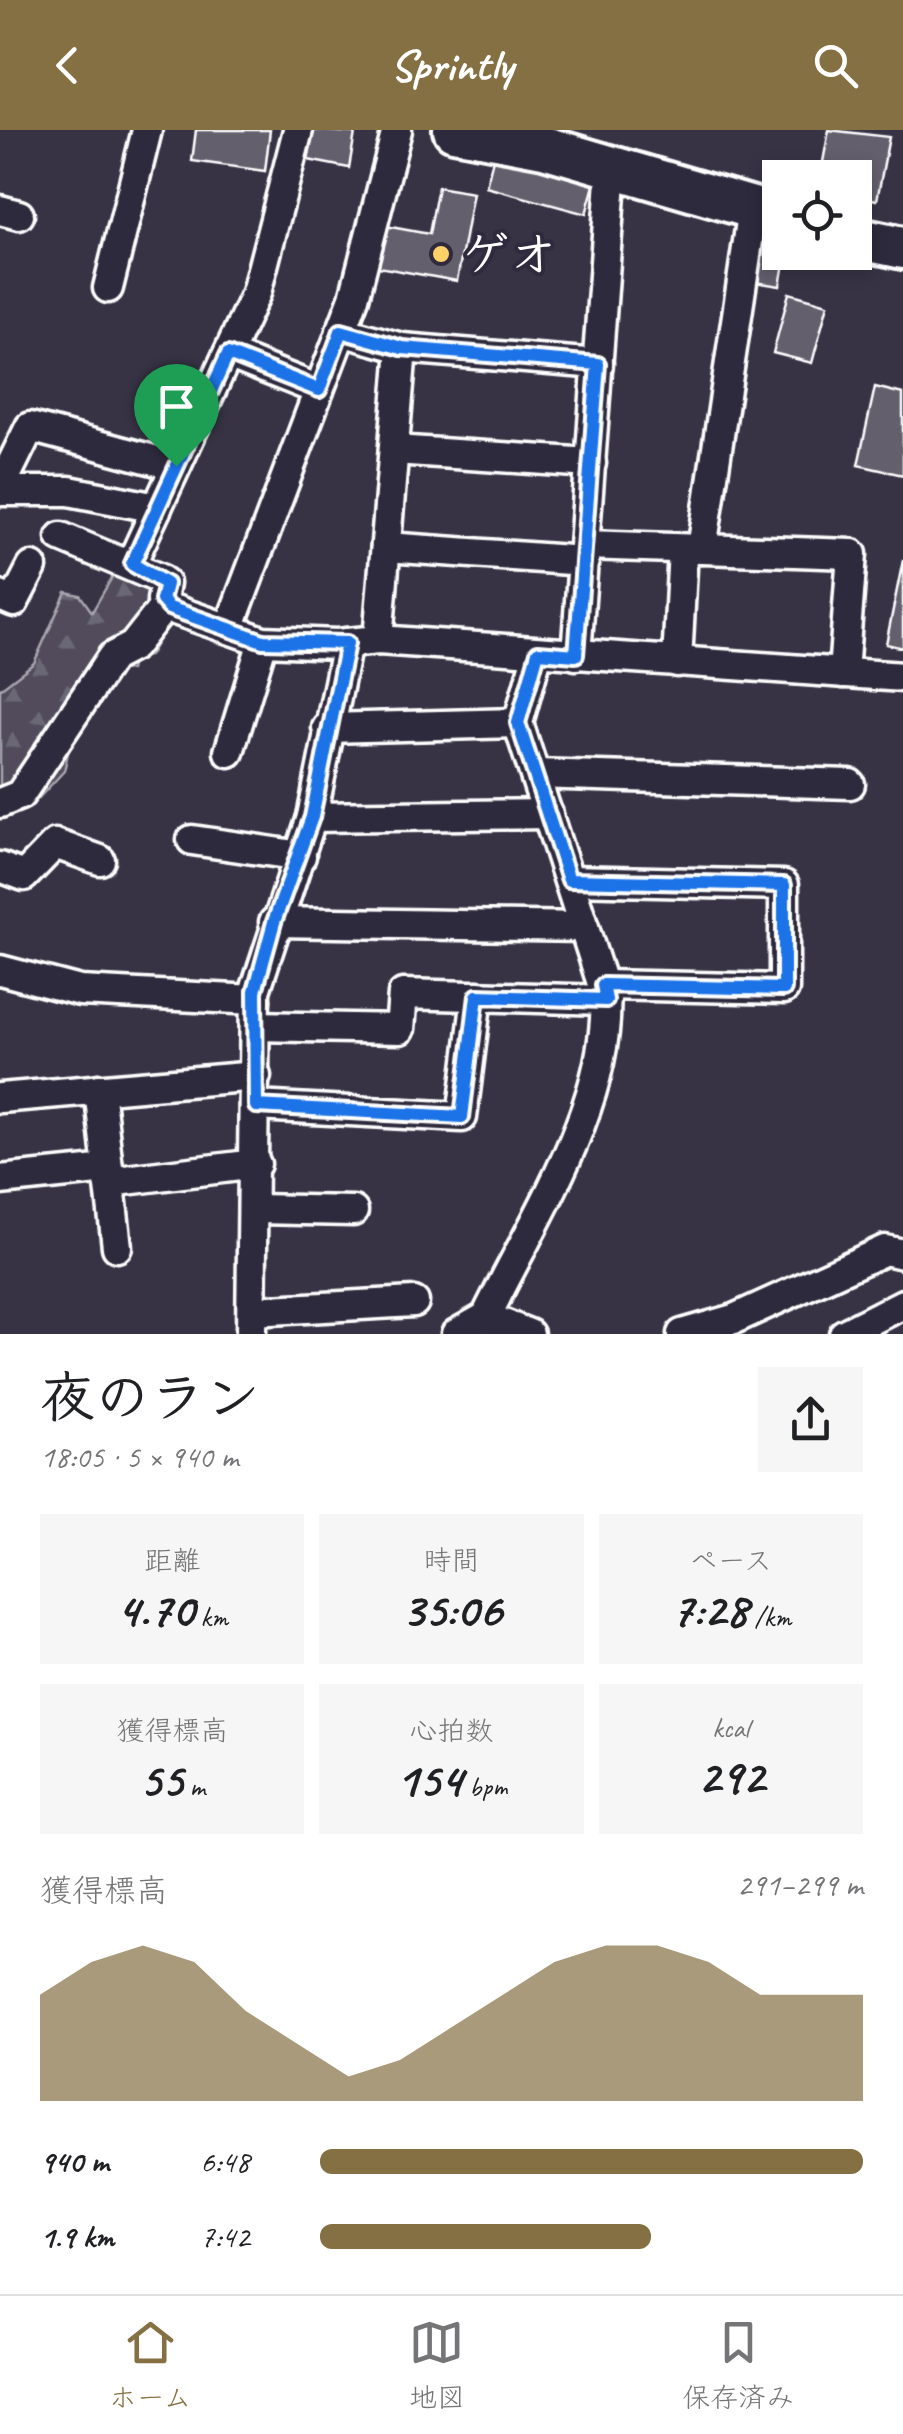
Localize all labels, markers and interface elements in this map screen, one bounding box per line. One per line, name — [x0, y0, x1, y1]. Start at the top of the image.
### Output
text: Sprintly — [390, 37, 513, 94]
icon: back — [40, 38, 95, 93]
icon: search — [808, 38, 863, 93]
map controls — [762, 160, 872, 270]
button: locate — [762, 160, 872, 270]
place label: ゲオ — [461, 224, 557, 284]
marker: ゲオ — [430, 243, 452, 265]
pin — [134, 364, 219, 467]
icon: arrive — [149, 379, 204, 434]
text: 夜のラン — [40, 1363, 260, 1433]
button: share — [758, 1367, 863, 1472]
text: 18:05 · 5 × 940 m — [40, 1436, 238, 1477]
text: 距離 — [144, 1543, 200, 1578]
text: 時間 — [423, 1543, 480, 1578]
text: ペース — [690, 1543, 772, 1578]
text: 4.70 — [116, 1578, 194, 1641]
text: 35:06 — [401, 1578, 502, 1641]
text: 7:28 — [671, 1578, 748, 1641]
text: km — [194, 1599, 228, 1634]
text: /km — [748, 1599, 791, 1634]
text: kcal — [712, 1710, 749, 1745]
text: 獲得標高 — [116, 1713, 228, 1748]
text: 心拍数 — [409, 1713, 494, 1748]
text: 292 — [697, 1745, 764, 1808]
text: 55 — [139, 1748, 183, 1811]
text: 154 — [396, 1748, 462, 1811]
text: m — [183, 1769, 205, 1804]
text: bpm — [462, 1769, 507, 1804]
text: 291–299 m — [737, 1864, 863, 1905]
text: 獲得標高 — [40, 1870, 168, 1911]
text: 940 m — [40, 2141, 109, 2182]
text: 6:48 — [200, 2141, 250, 2182]
text: 1.9 km — [40, 2216, 114, 2257]
text: 7:42 — [200, 2216, 250, 2257]
tab: ホーム — [109, 2315, 192, 2415]
tab: 地図 — [409, 2315, 465, 2415]
tab: 保存済み — [682, 2315, 794, 2415]

